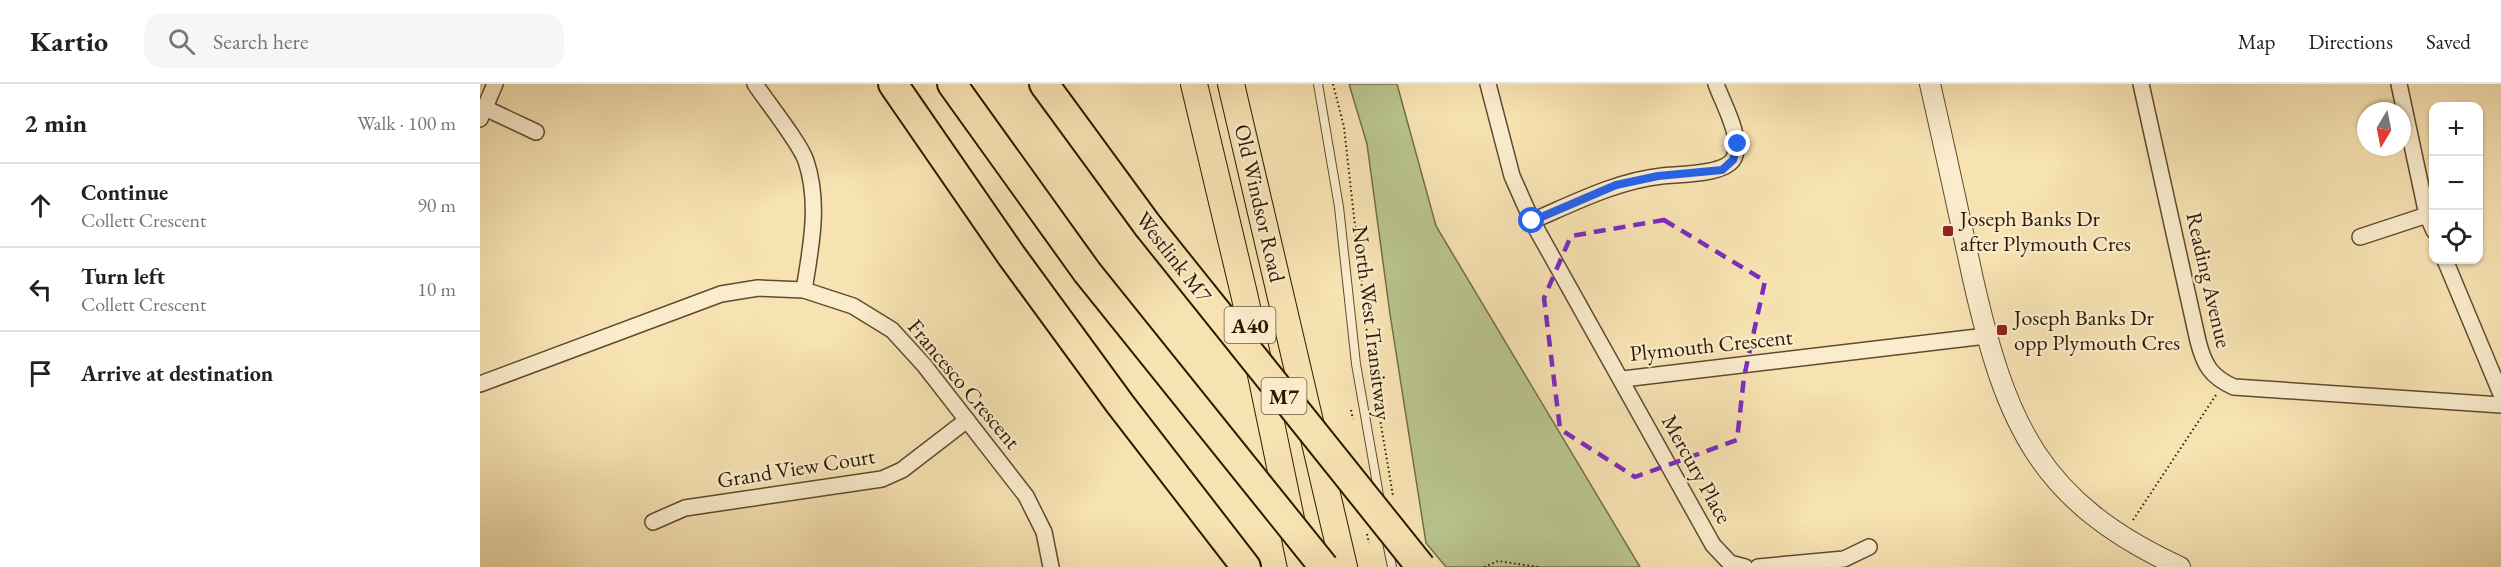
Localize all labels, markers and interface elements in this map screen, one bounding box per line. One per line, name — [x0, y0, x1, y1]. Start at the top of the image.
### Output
search box — [144, 14, 564, 68]
text: Kartio — [30, 23, 108, 59]
icon: search — [165, 25, 198, 58]
text: Search here — [213, 27, 309, 56]
text: Map — [2238, 28, 2275, 55]
text: Directions — [2308, 28, 2393, 55]
text: Saved — [2426, 28, 2471, 55]
north arrow — [2357, 102, 2411, 156]
map controls — [2429, 102, 2483, 264]
button: + — [2429, 102, 2483, 156]
text: 2 min — [24, 106, 87, 140]
text: Walk · 100 m — [357, 110, 456, 136]
street label: Old Windsor Road — [1228, 121, 1292, 286]
route end — [1724, 130, 1750, 156]
button: − — [2429, 156, 2483, 210]
text: Continue — [81, 178, 168, 207]
icon: ahead — [24, 189, 57, 222]
text: 90 m — [417, 192, 456, 218]
place label: Joseph Banks Dr after Plymouth Cres — [1958, 204, 2131, 258]
street label: Westlink M7 — [1129, 206, 1219, 309]
text: Collett Crescent — [81, 207, 206, 233]
route start — [1518, 207, 1544, 233]
street label: Reading Avenue — [2179, 209, 2239, 351]
button: locate — [2429, 210, 2483, 264]
street label: North West Transitway — [1346, 224, 1398, 422]
marker: Joseph Banks Dr after Plymouth Cres — [1941, 224, 1955, 238]
text: Turn left — [81, 262, 165, 291]
icon: left — [24, 273, 57, 306]
text: 10 m — [417, 276, 456, 302]
text: Collett Crescent — [81, 291, 206, 317]
place label: Joseph Banks Dr opp Plymouth Cres — [2012, 303, 2180, 357]
road number: A40 — [1224, 307, 1276, 343]
street label: Francesco Crescent — [901, 313, 1027, 455]
street label: Plymouth Crescent — [1628, 322, 1794, 368]
marker: Joseph Banks Dr opp Plymouth Cres — [1995, 323, 2009, 337]
icon: arrive — [24, 357, 57, 390]
text: Arrive at destination — [81, 359, 273, 388]
road number: M7 — [1262, 378, 1306, 414]
street label: Mercury Place — [1655, 409, 1739, 529]
street label: Grand View Court — [715, 441, 877, 495]

